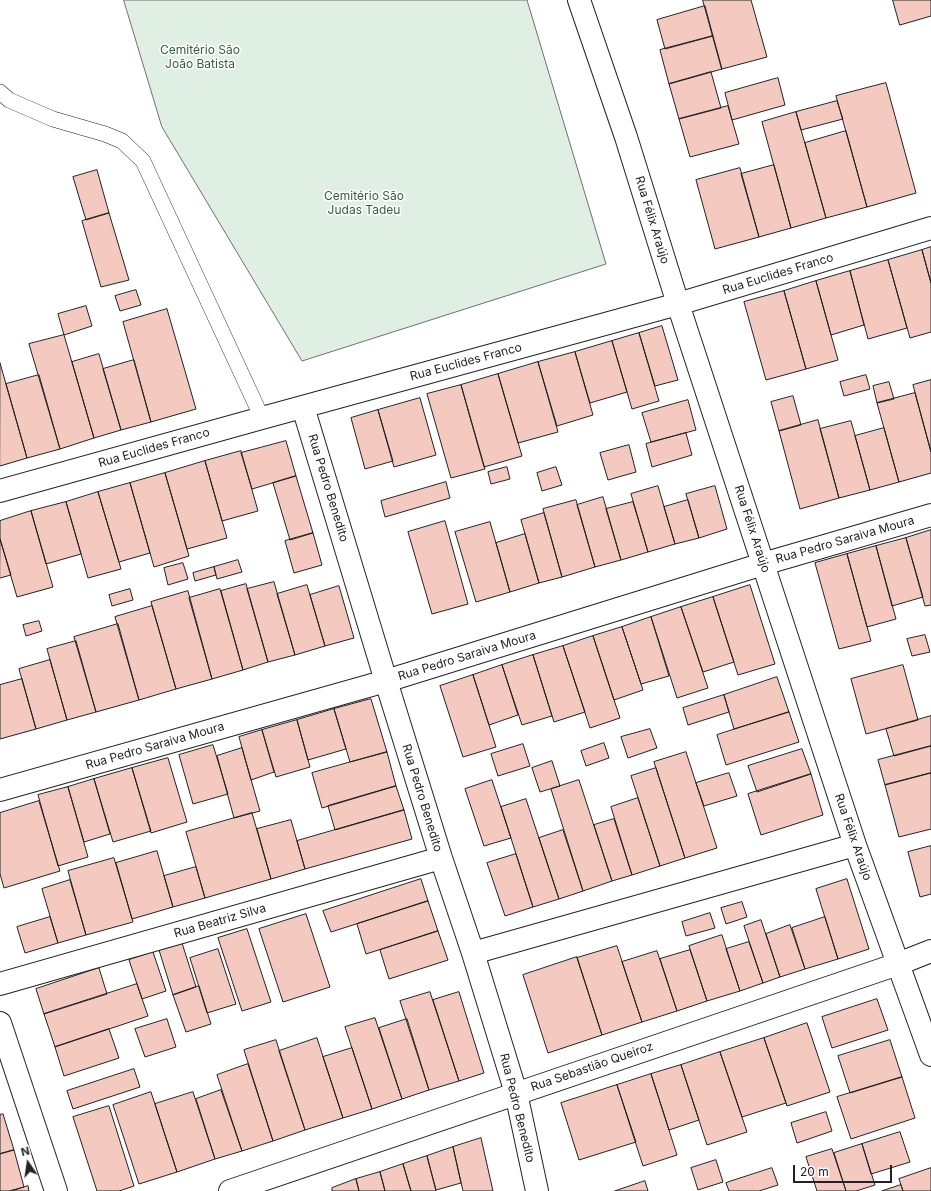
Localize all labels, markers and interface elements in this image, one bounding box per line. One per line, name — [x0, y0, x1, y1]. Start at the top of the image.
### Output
park label: Cemitério São João Batista — [160, 43, 240, 71]
street label: Rua Félix Araújo — [632, 174, 672, 266]
park label: Cemitério São Judas Tadeu — [324, 189, 404, 217]
street label: Rua Euclides Franco — [721, 250, 835, 298]
street label: Rua Euclides Franco — [409, 340, 523, 384]
street label: Rua Euclides Franco — [97, 425, 211, 471]
street label: Rua Pedro Benedito — [305, 432, 351, 544]
street label: Rua Félix Araújo — [731, 483, 773, 575]
street label: Rua Pedro Saraiva Moura — [774, 513, 916, 567]
street label: Rua Pedro Saraiva Moura — [396, 628, 538, 684]
street label: Rua Pedro Saraiva Moura — [84, 719, 226, 773]
street label: Rua Pedro Benedito — [399, 742, 445, 854]
street label: Rua Félix Araújo — [831, 792, 875, 882]
street label: Rua Beatriz Silva — [172, 901, 268, 941]
street label: Rua Sebastião Queiroz — [529, 1039, 655, 1095]
street label: Rua Pedro Benedito — [496, 1052, 538, 1164]
north arrow — [8, 1143, 48, 1183]
text: N — [20, 1144, 31, 1159]
scale bar — [795, 1157, 894, 1183]
text: 20 m — [800, 1164, 829, 1179]

